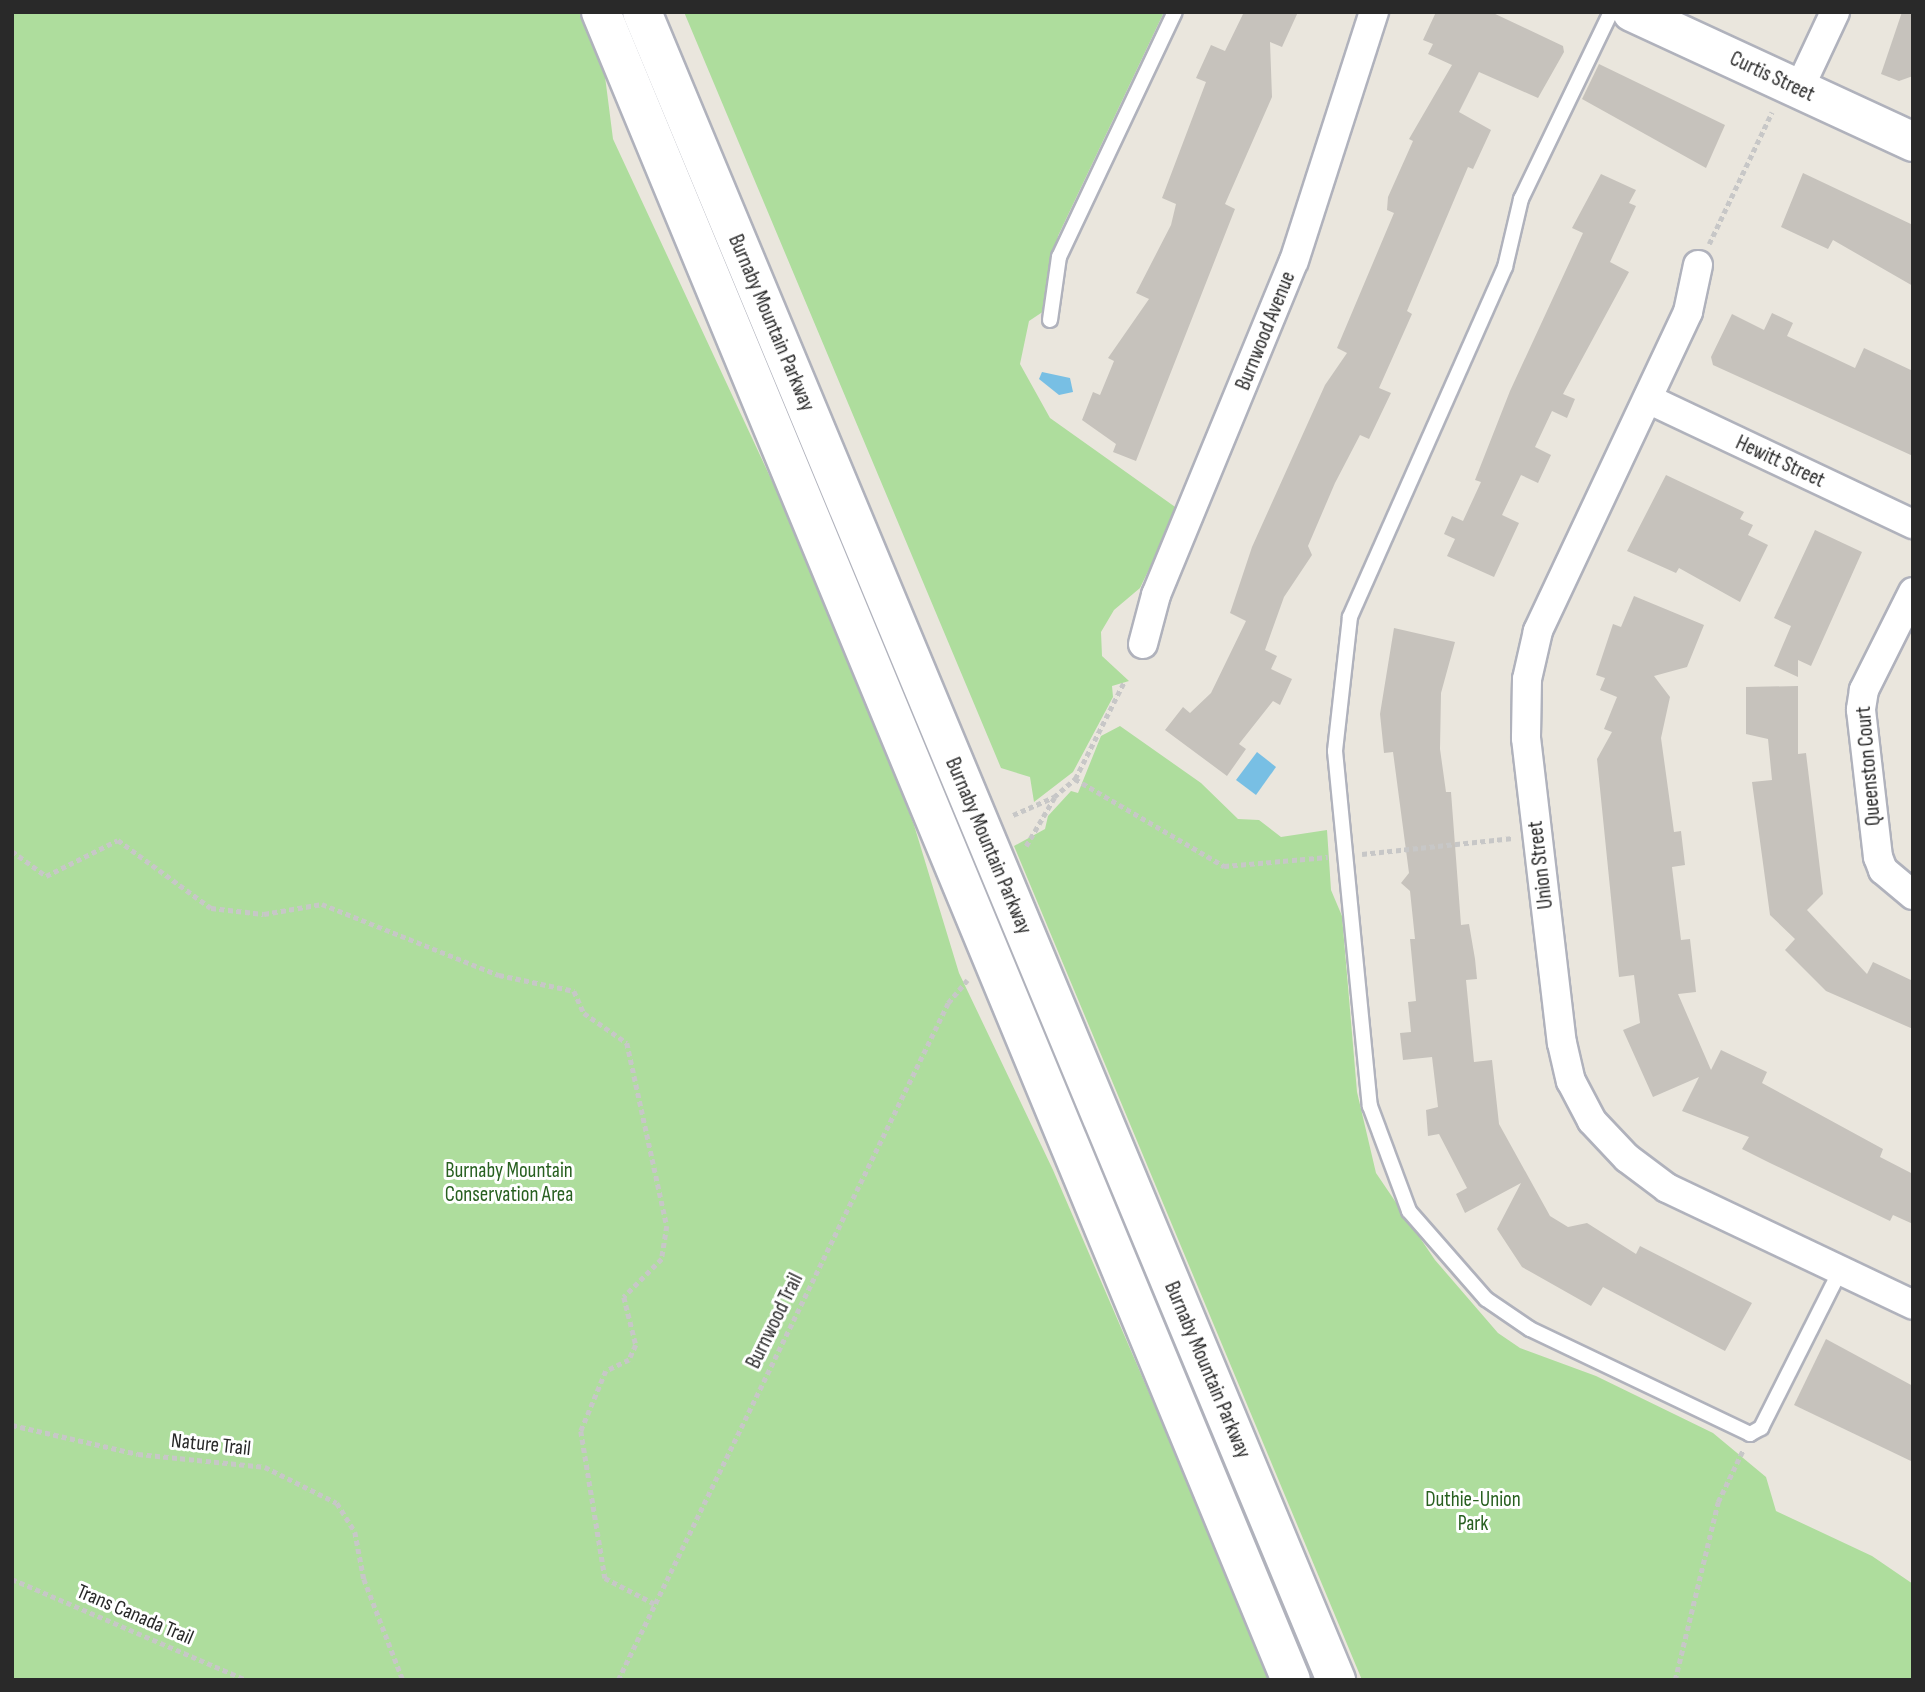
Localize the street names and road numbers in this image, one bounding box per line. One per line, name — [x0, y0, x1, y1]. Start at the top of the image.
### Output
street label: Curtis Street — [1726, 46, 1818, 108]
street label: Burnaby Mountain Parkway — [722, 231, 820, 415]
street label: Burnwood Avenue — [1231, 268, 1301, 394]
street label: Hewitt Street — [1732, 430, 1828, 494]
street label: Queenston Court — [1851, 705, 1887, 827]
street label: Burnaby Mountain Parkway — [939, 754, 1037, 938]
street label: Union Street — [1523, 819, 1559, 911]
street label: Burnwood Trail — [741, 1269, 809, 1373]
street label: Burnaby Mountain Parkway — [1158, 1278, 1256, 1462]
street label: Nature Trail — [170, 1428, 252, 1462]
street label: Trans Canada Trail — [73, 1579, 197, 1651]

